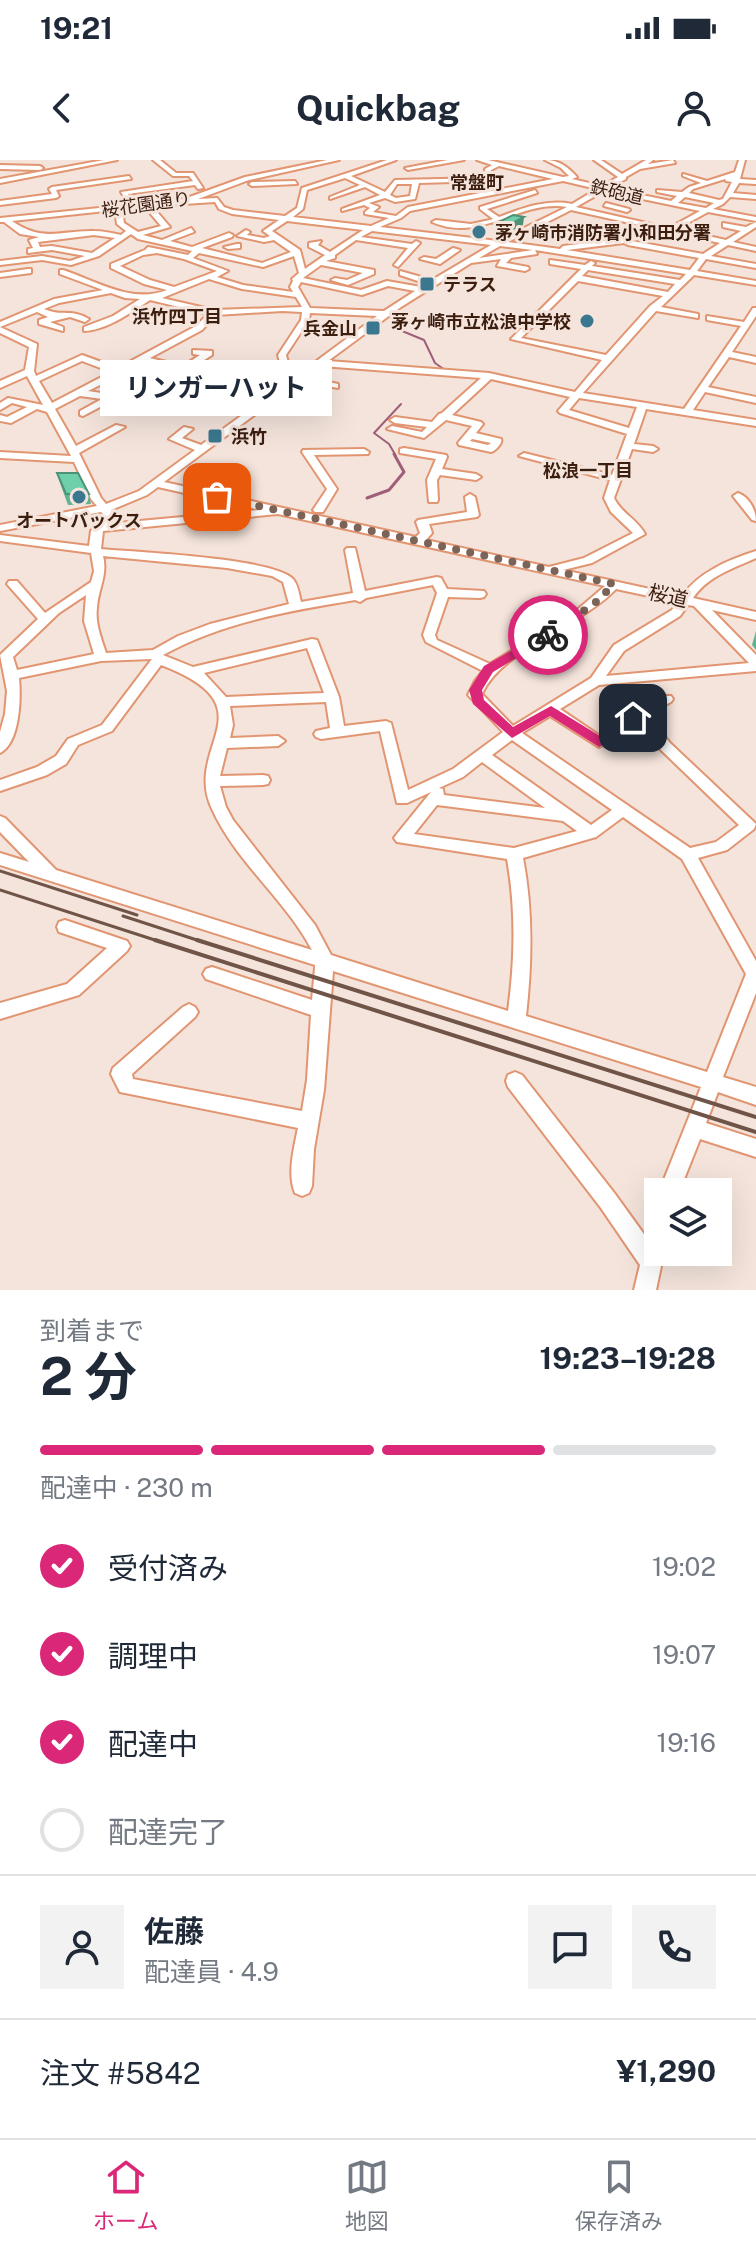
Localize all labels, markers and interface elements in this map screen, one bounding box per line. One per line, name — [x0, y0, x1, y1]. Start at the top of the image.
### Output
text: 19:21 — [40, 10, 113, 46]
icon: back — [40, 86, 84, 130]
icon: person — [672, 86, 716, 130]
text: Quickbag — [296, 87, 460, 129]
district label: 常盤町 — [450, 172, 504, 193]
street label: 鉄砲道 — [588, 176, 646, 208]
street label: 桜花園通り — [100, 187, 192, 221]
place label: 茅ヶ崎市消防署小和田分署 — [495, 222, 711, 243]
marker: 茅ヶ崎市消防署小和田分署 — [470, 223, 488, 241]
place label: テラス — [443, 274, 497, 295]
marker: テラス — [418, 275, 436, 293]
district label: 浜竹四丁目 — [132, 306, 222, 327]
place label: 茅ヶ崎市立松浪中学校 — [391, 311, 571, 332]
marker: 茅ヶ崎市立松浪中学校 — [578, 312, 596, 330]
place label: 兵金山 — [303, 318, 357, 339]
marker: 兵金山 — [364, 319, 382, 337]
callout: リンガーハット — [101, 361, 333, 417]
text: リンガーハット — [125, 372, 307, 403]
place label: 浜竹 — [231, 426, 267, 447]
marker: 浜竹 — [206, 427, 224, 445]
district label: 松浪一丁目 — [543, 460, 633, 481]
pin — [183, 463, 251, 531]
icon: bag — [195, 475, 239, 519]
marker: オートバックス — [70, 488, 88, 506]
place label: オートバックス — [16, 510, 142, 531]
street label: 桜道 — [646, 580, 690, 612]
courier — [508, 595, 588, 675]
icon: bike — [526, 613, 570, 657]
pin — [599, 684, 667, 752]
icon: home — [611, 696, 655, 740]
map controls — [644, 1178, 732, 1266]
button: layers — [644, 1178, 732, 1266]
text: 到着まで — [40, 1315, 144, 1346]
text: 19:23–19:28 — [540, 1340, 716, 1376]
text: 2 分 — [40, 1346, 137, 1407]
text: 配達中 · 230 m — [40, 1472, 213, 1503]
icon: check — [40, 1544, 84, 1588]
text: 受付済み — [108, 1550, 228, 1586]
text: 19:02 — [652, 1551, 716, 1582]
icon: check — [40, 1632, 84, 1676]
text: 調理中 — [108, 1638, 198, 1674]
text: 19:07 — [652, 1639, 716, 1670]
icon: check — [40, 1720, 84, 1764]
text: 配達中 — [108, 1726, 198, 1762]
text: 19:16 — [657, 1727, 716, 1758]
text: 配達完了 — [108, 1814, 228, 1850]
button: person — [40, 1905, 124, 1989]
button: chat — [528, 1905, 612, 1989]
button: phone — [632, 1905, 716, 1989]
text: 佐藤 — [144, 1913, 204, 1949]
text: 配達員 · 4.9 — [144, 1956, 279, 1987]
text: ¥1,290 — [616, 2053, 716, 2089]
text: 注文 #5842 — [40, 2055, 201, 2091]
tab: ホーム — [93, 2155, 158, 2235]
tab: 地図 — [345, 2155, 389, 2235]
tab: 保存済み — [575, 2155, 663, 2235]

